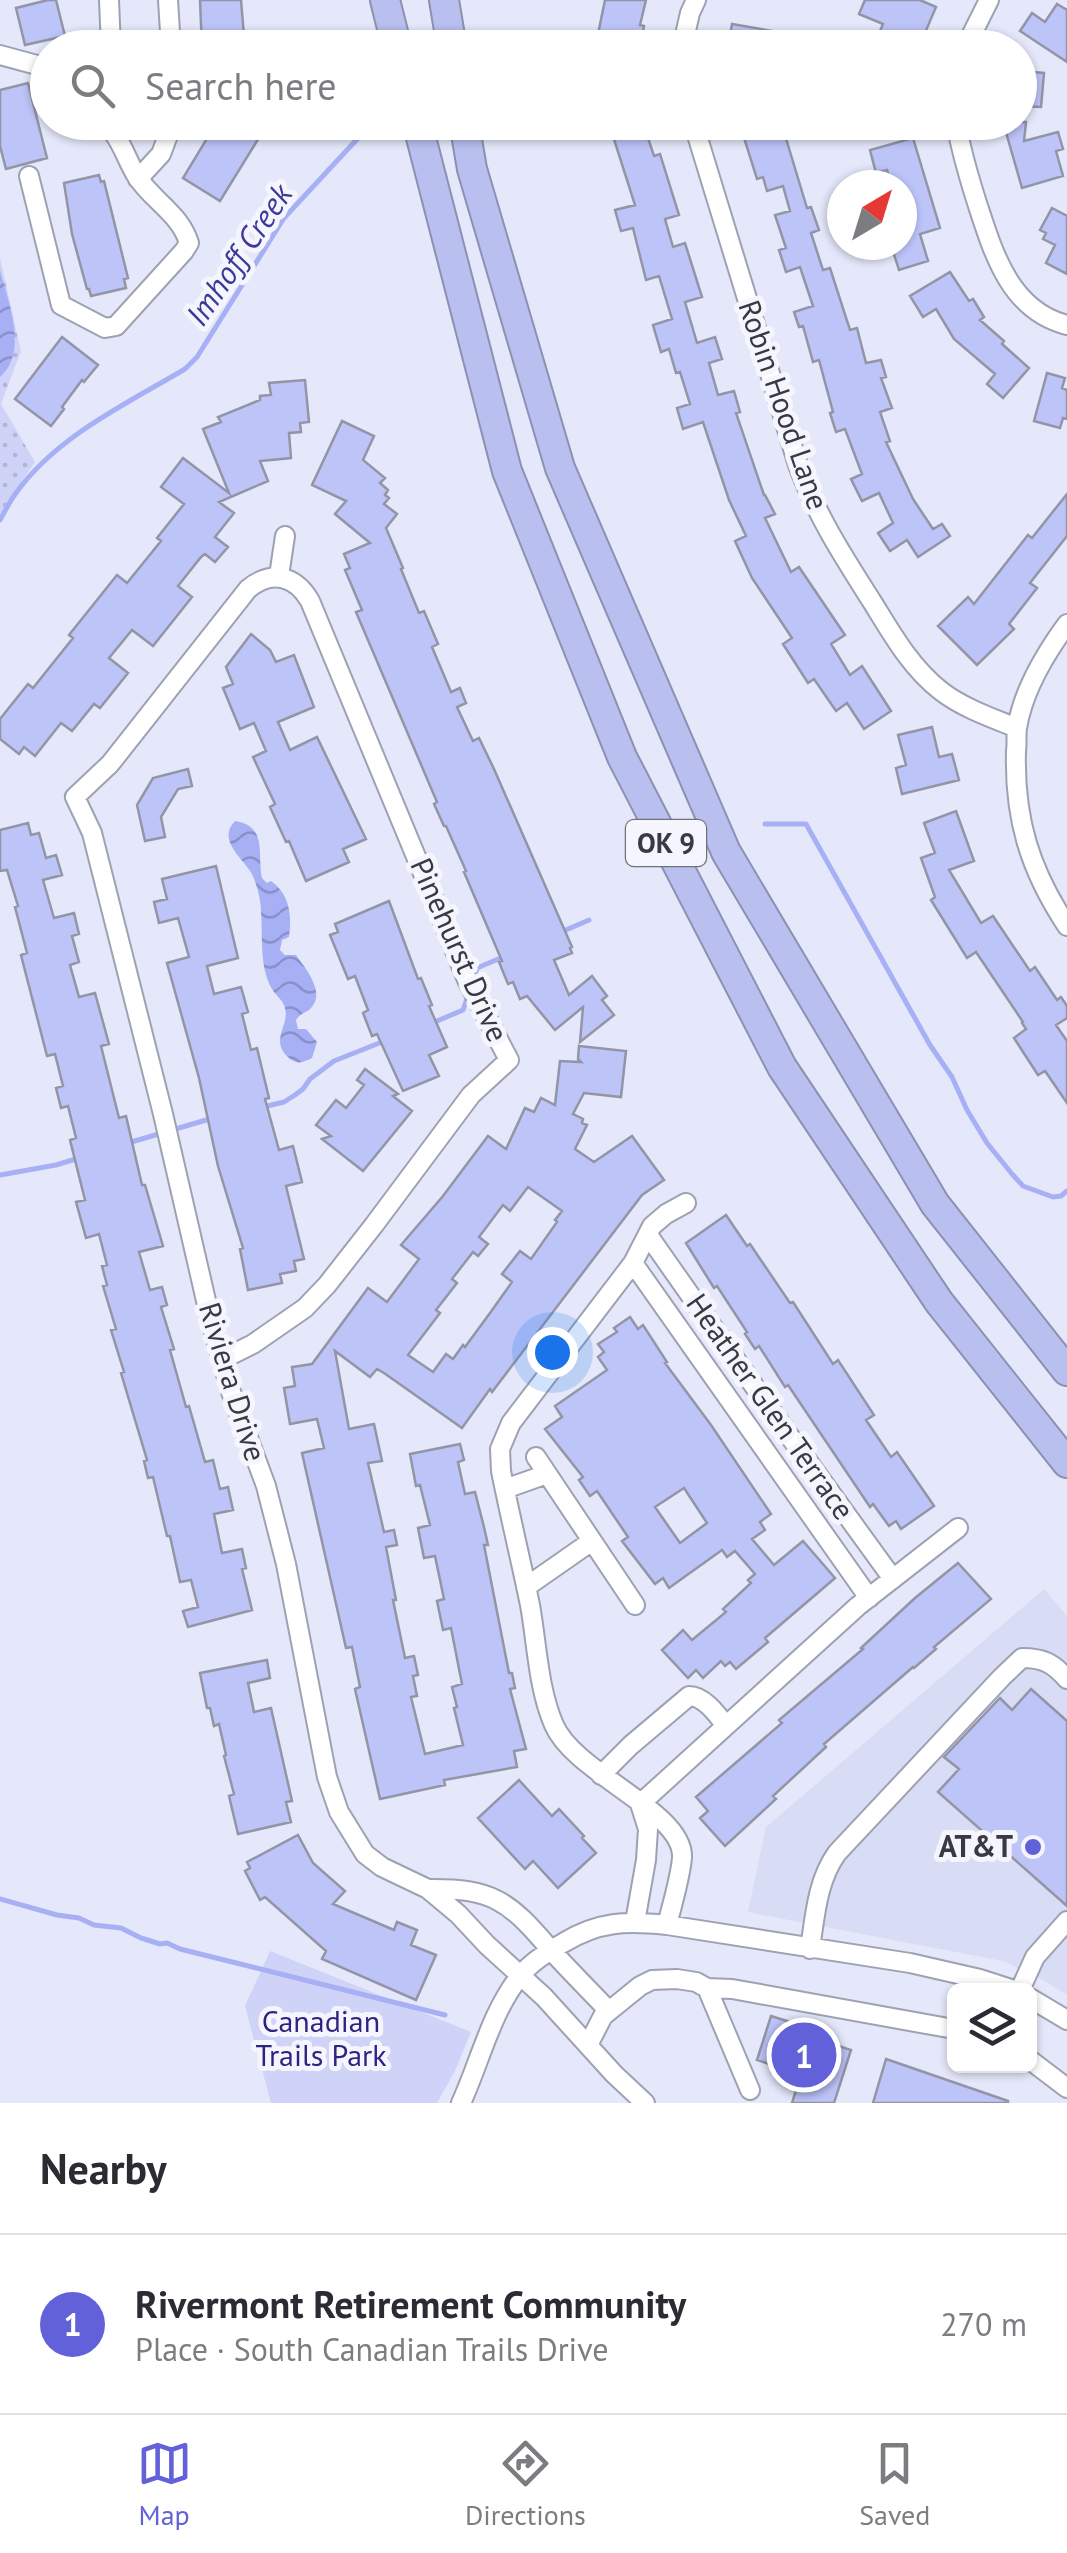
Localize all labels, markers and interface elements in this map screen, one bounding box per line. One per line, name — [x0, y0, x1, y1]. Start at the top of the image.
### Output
search box — [30, 30, 1037, 140]
icon: search — [65, 58, 120, 113]
text: Search here — [145, 61, 337, 110]
north arrow — [827, 170, 917, 260]
water label: Imhoff Creek — [175, 174, 302, 334]
street label: Robin Hood Lane — [730, 295, 839, 514]
road number: OK 9 — [626, 820, 706, 866]
street label: Pinehurst Drive — [402, 851, 518, 1047]
street label: Heather Glen Terrace — [679, 1285, 864, 1527]
street label: Riviera Drive — [191, 1297, 276, 1466]
your location — [527, 1327, 578, 1378]
place label: AT&T — [939, 1826, 1013, 1865]
marker: AT&T — [1022, 1836, 1044, 1858]
map controls — [947, 1983, 1037, 2073]
button: layers — [947, 1983, 1037, 2073]
park label: Canadian Trails Park — [255, 2001, 387, 2074]
pin: 1 — [772, 2018, 836, 2092]
text: Nearby — [40, 2141, 167, 2196]
text: Rivermont Retirement Community — [135, 2279, 686, 2328]
text: 1 — [63, 2303, 82, 2345]
text: 270 m — [940, 2303, 1027, 2345]
text: Place · South Canadian Trails Drive — [135, 2328, 608, 2370]
tab: Map — [137, 2436, 192, 2533]
tab: Directions — [465, 2436, 586, 2533]
tab: Saved — [859, 2436, 930, 2533]

